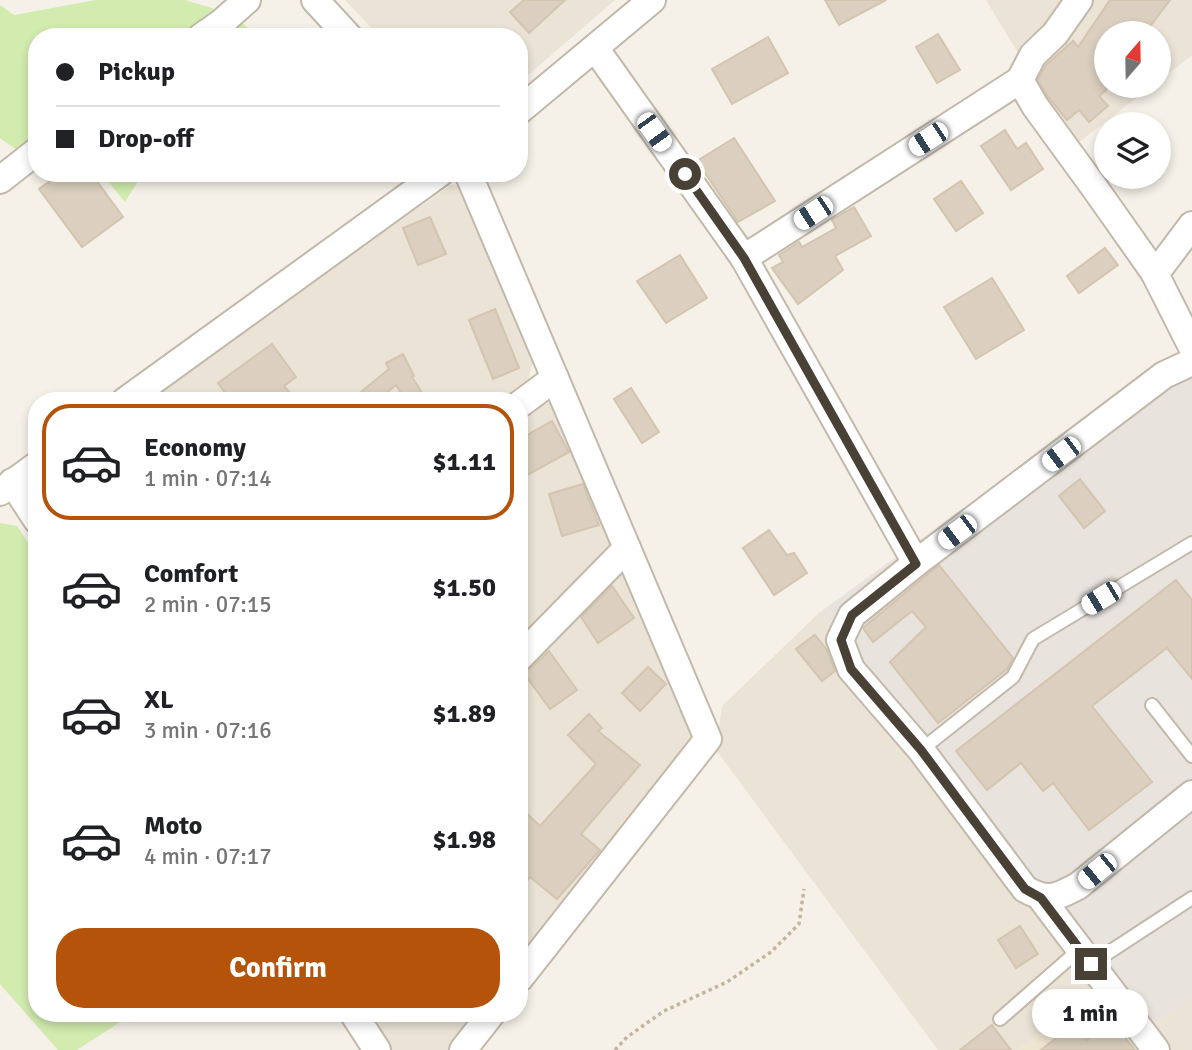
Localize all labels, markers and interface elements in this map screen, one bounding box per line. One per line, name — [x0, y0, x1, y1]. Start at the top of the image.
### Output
north arrow — [1094, 21, 1171, 98]
map controls — [1094, 21, 1171, 189]
text: Pickup — [98, 56, 175, 88]
car — [634, 109, 675, 155]
button: layers — [1094, 112, 1171, 189]
car — [905, 119, 952, 159]
text: Drop-off — [98, 123, 194, 155]
route start — [669, 158, 701, 190]
car — [790, 193, 837, 233]
icon: car — [60, 431, 123, 494]
text: Economy — [144, 432, 246, 464]
car — [1038, 433, 1085, 475]
text: $1.11 — [432, 446, 496, 478]
text: 1 min · 07:14 — [144, 464, 272, 493]
car — [934, 511, 981, 553]
icon: car — [60, 557, 123, 620]
text: Comfort — [144, 558, 238, 590]
text: $1.50 — [432, 572, 496, 604]
car — [1078, 578, 1125, 618]
text: 2 min · 07:15 — [144, 590, 272, 619]
icon: car — [60, 683, 123, 746]
text: XL — [144, 684, 174, 716]
text: $1.89 — [432, 698, 496, 730]
text: 3 min · 07:16 — [144, 716, 272, 745]
icon: car — [60, 809, 123, 872]
text: Moto — [144, 810, 202, 842]
text: $1.98 — [432, 824, 496, 856]
text: 4 min · 07:17 — [144, 842, 272, 871]
car — [1075, 850, 1120, 892]
button: Confirm — [56, 928, 500, 1008]
route end — [1075, 948, 1107, 980]
callout: 1 min — [1033, 988, 1149, 1038]
text: 1 min — [1062, 999, 1118, 1028]

